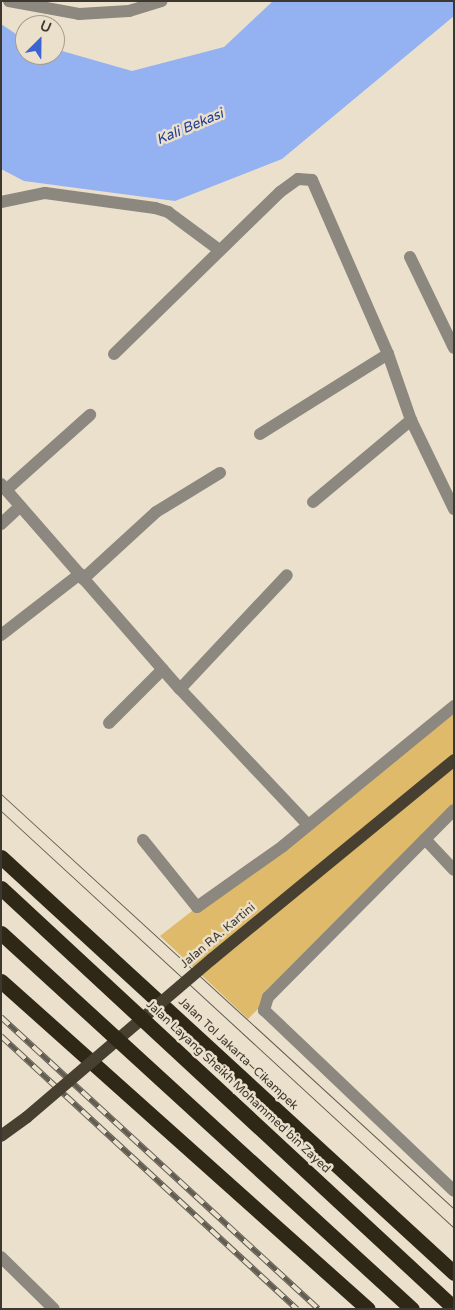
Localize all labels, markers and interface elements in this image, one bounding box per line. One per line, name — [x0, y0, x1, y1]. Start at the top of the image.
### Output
north arrow — [15, 15, 65, 65]
text: U — [37, 17, 54, 37]
water label: Kali Bekasi — [154, 105, 226, 149]
street label: Jalan RA. Kartini — [178, 900, 258, 972]
street label: Jalan Tol Jakarta–Cikampek — [175, 995, 301, 1113]
street label: Jalan Layang Sheikh Mohammed bin Zayed — [143, 998, 333, 1176]

